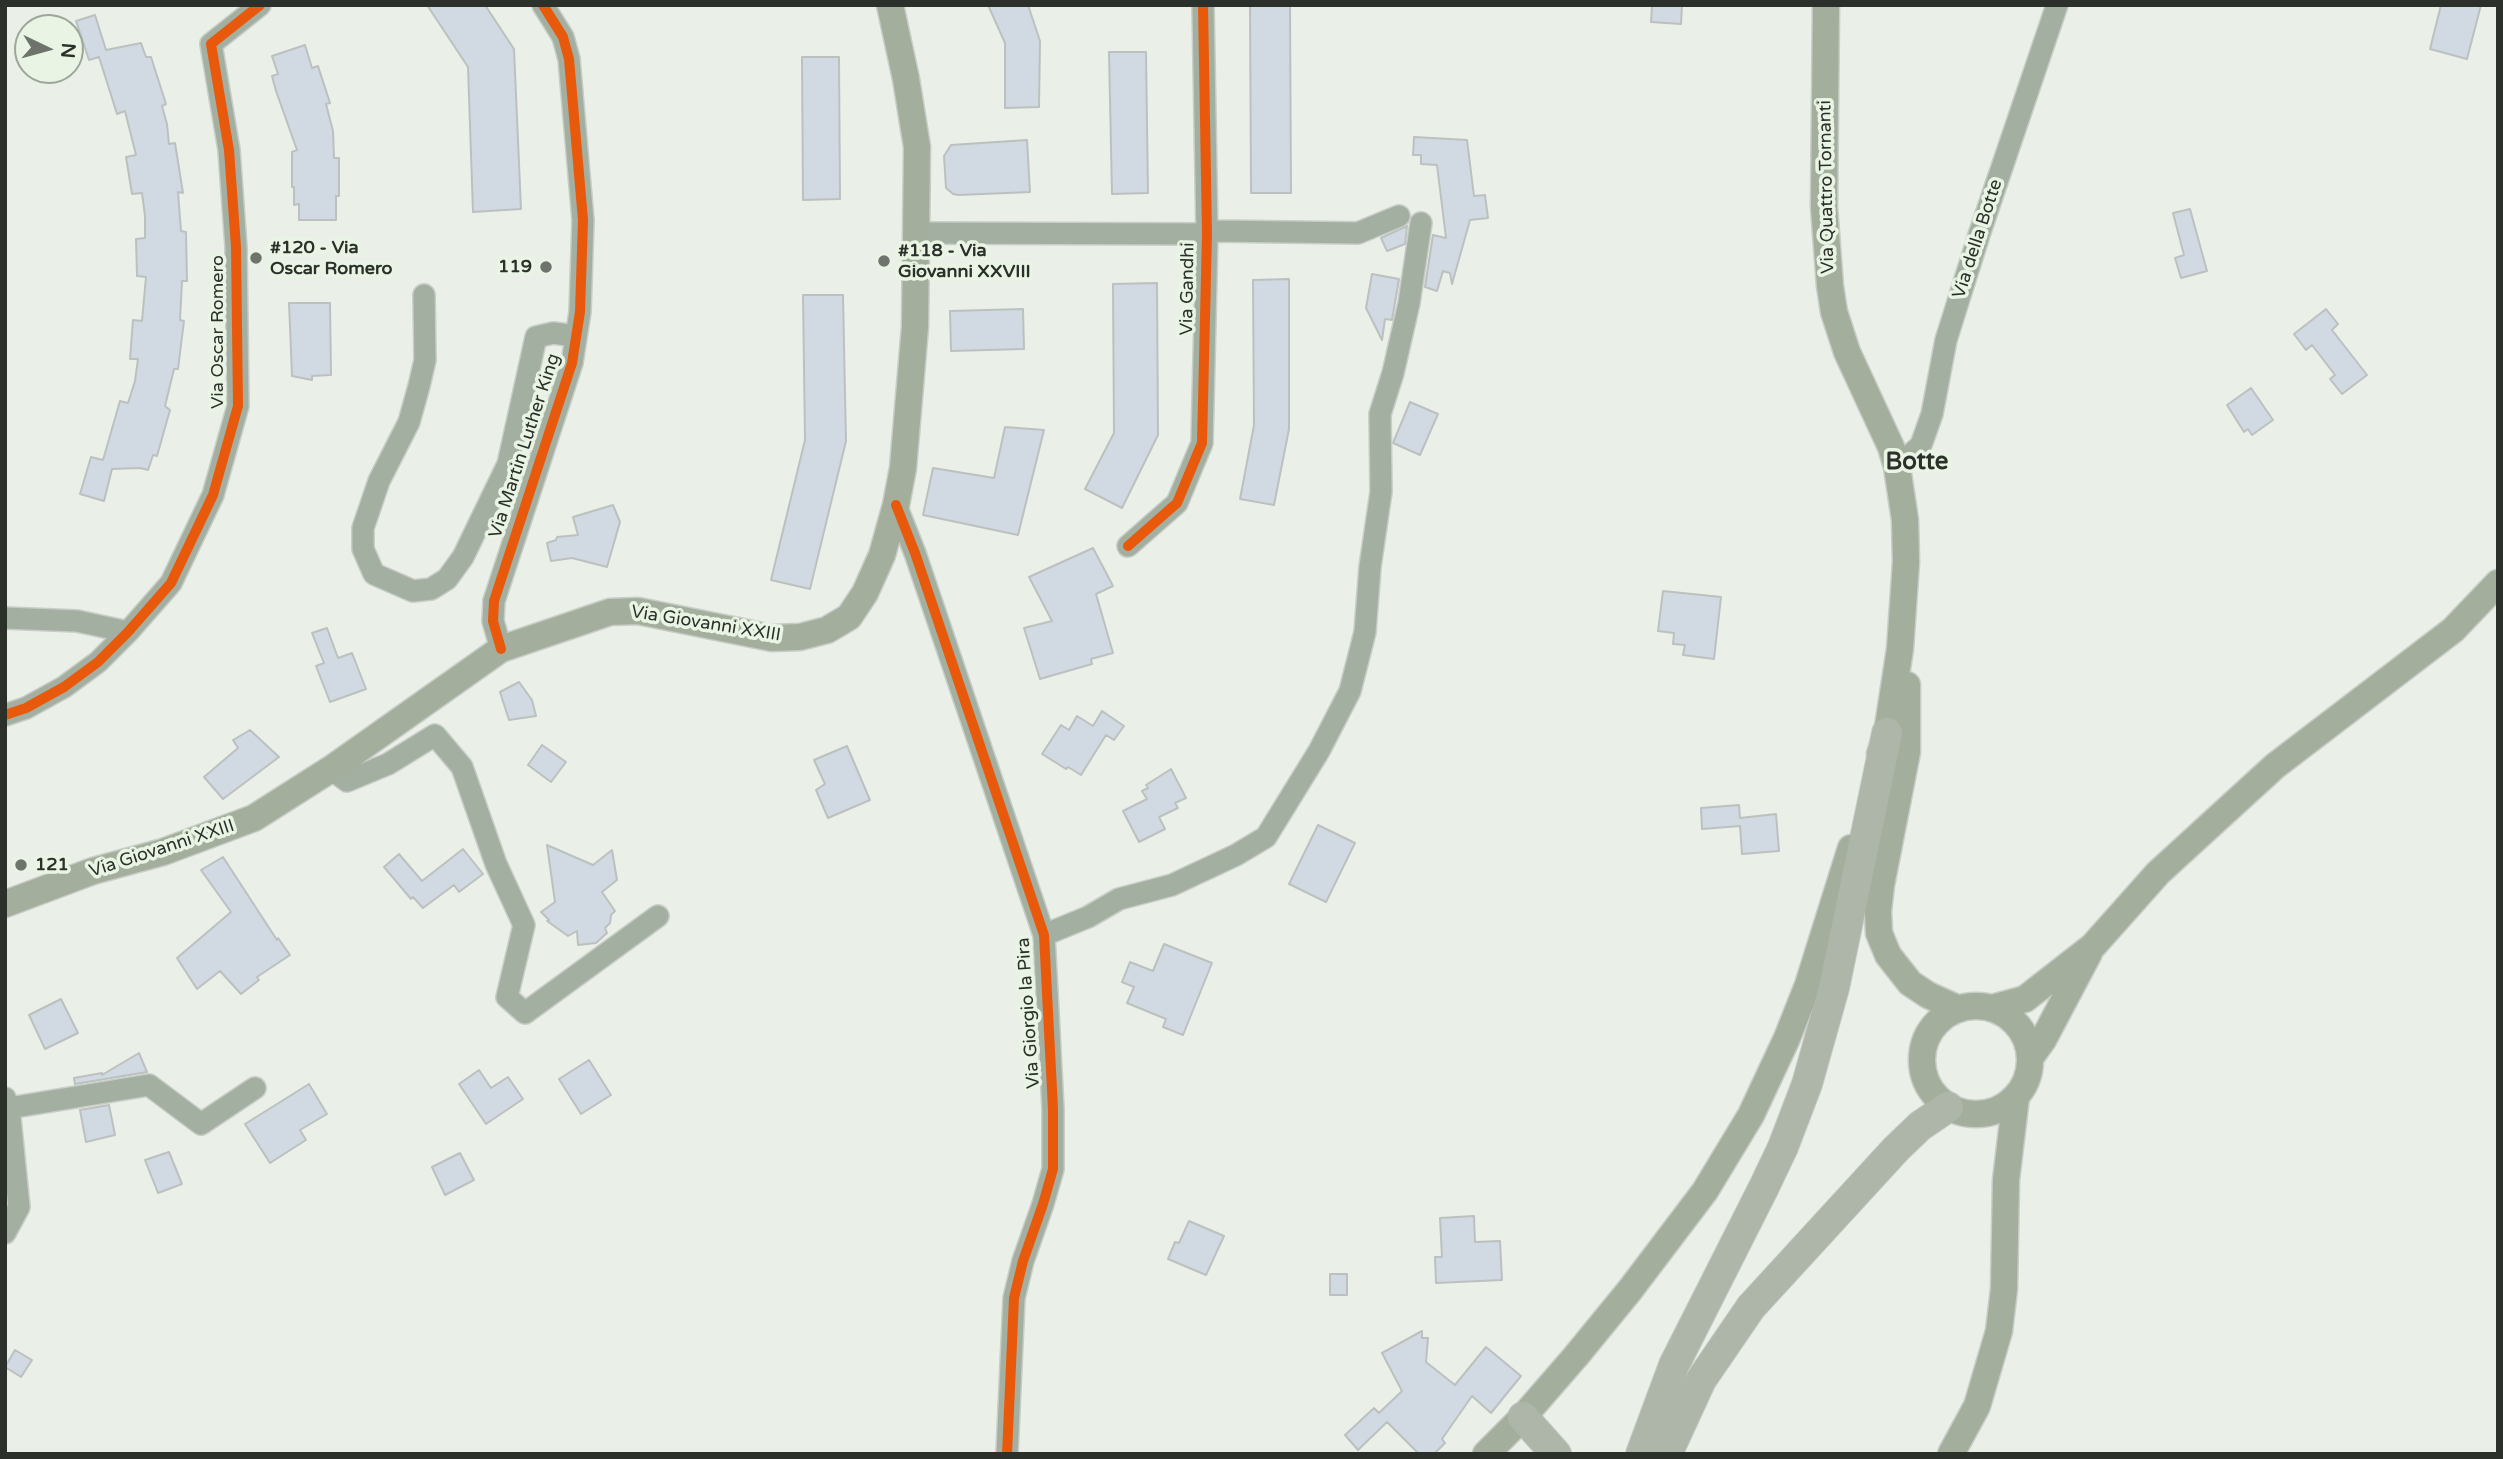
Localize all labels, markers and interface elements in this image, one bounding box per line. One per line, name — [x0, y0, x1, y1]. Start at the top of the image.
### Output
north arrow — [14, 14, 84, 84]
text: N — [56, 42, 80, 59]
street label: Via Quattro Tornanti — [1815, 100, 1839, 274]
street label: Via della Botte — [1949, 177, 2007, 301]
place label: #120 - Via Oscar Romero — [270, 237, 392, 280]
place label: #118 - Via Giovanni XXVIII — [898, 240, 1031, 282]
street label: Via Gandhi — [1176, 242, 1200, 336]
marker: #120 - Via Oscar Romero — [248, 250, 264, 266]
marker: #118 - Via Giovanni XXVIII — [876, 253, 892, 269]
street label: Via Oscar Romero — [207, 255, 229, 409]
place label: 119 — [498, 256, 532, 278]
marker: 119 — [538, 259, 554, 275]
street label: Via Martin Luther King — [485, 351, 565, 541]
district label: Botte — [1886, 449, 1948, 477]
street label: Via Giovanni XXIII — [630, 602, 782, 646]
street label: Via Giovanni XXIII — [87, 815, 237, 883]
place label: 121 — [35, 854, 69, 876]
marker: 121 — [13, 857, 29, 873]
street label: Via Giorgio la Pira — [1013, 937, 1045, 1089]

